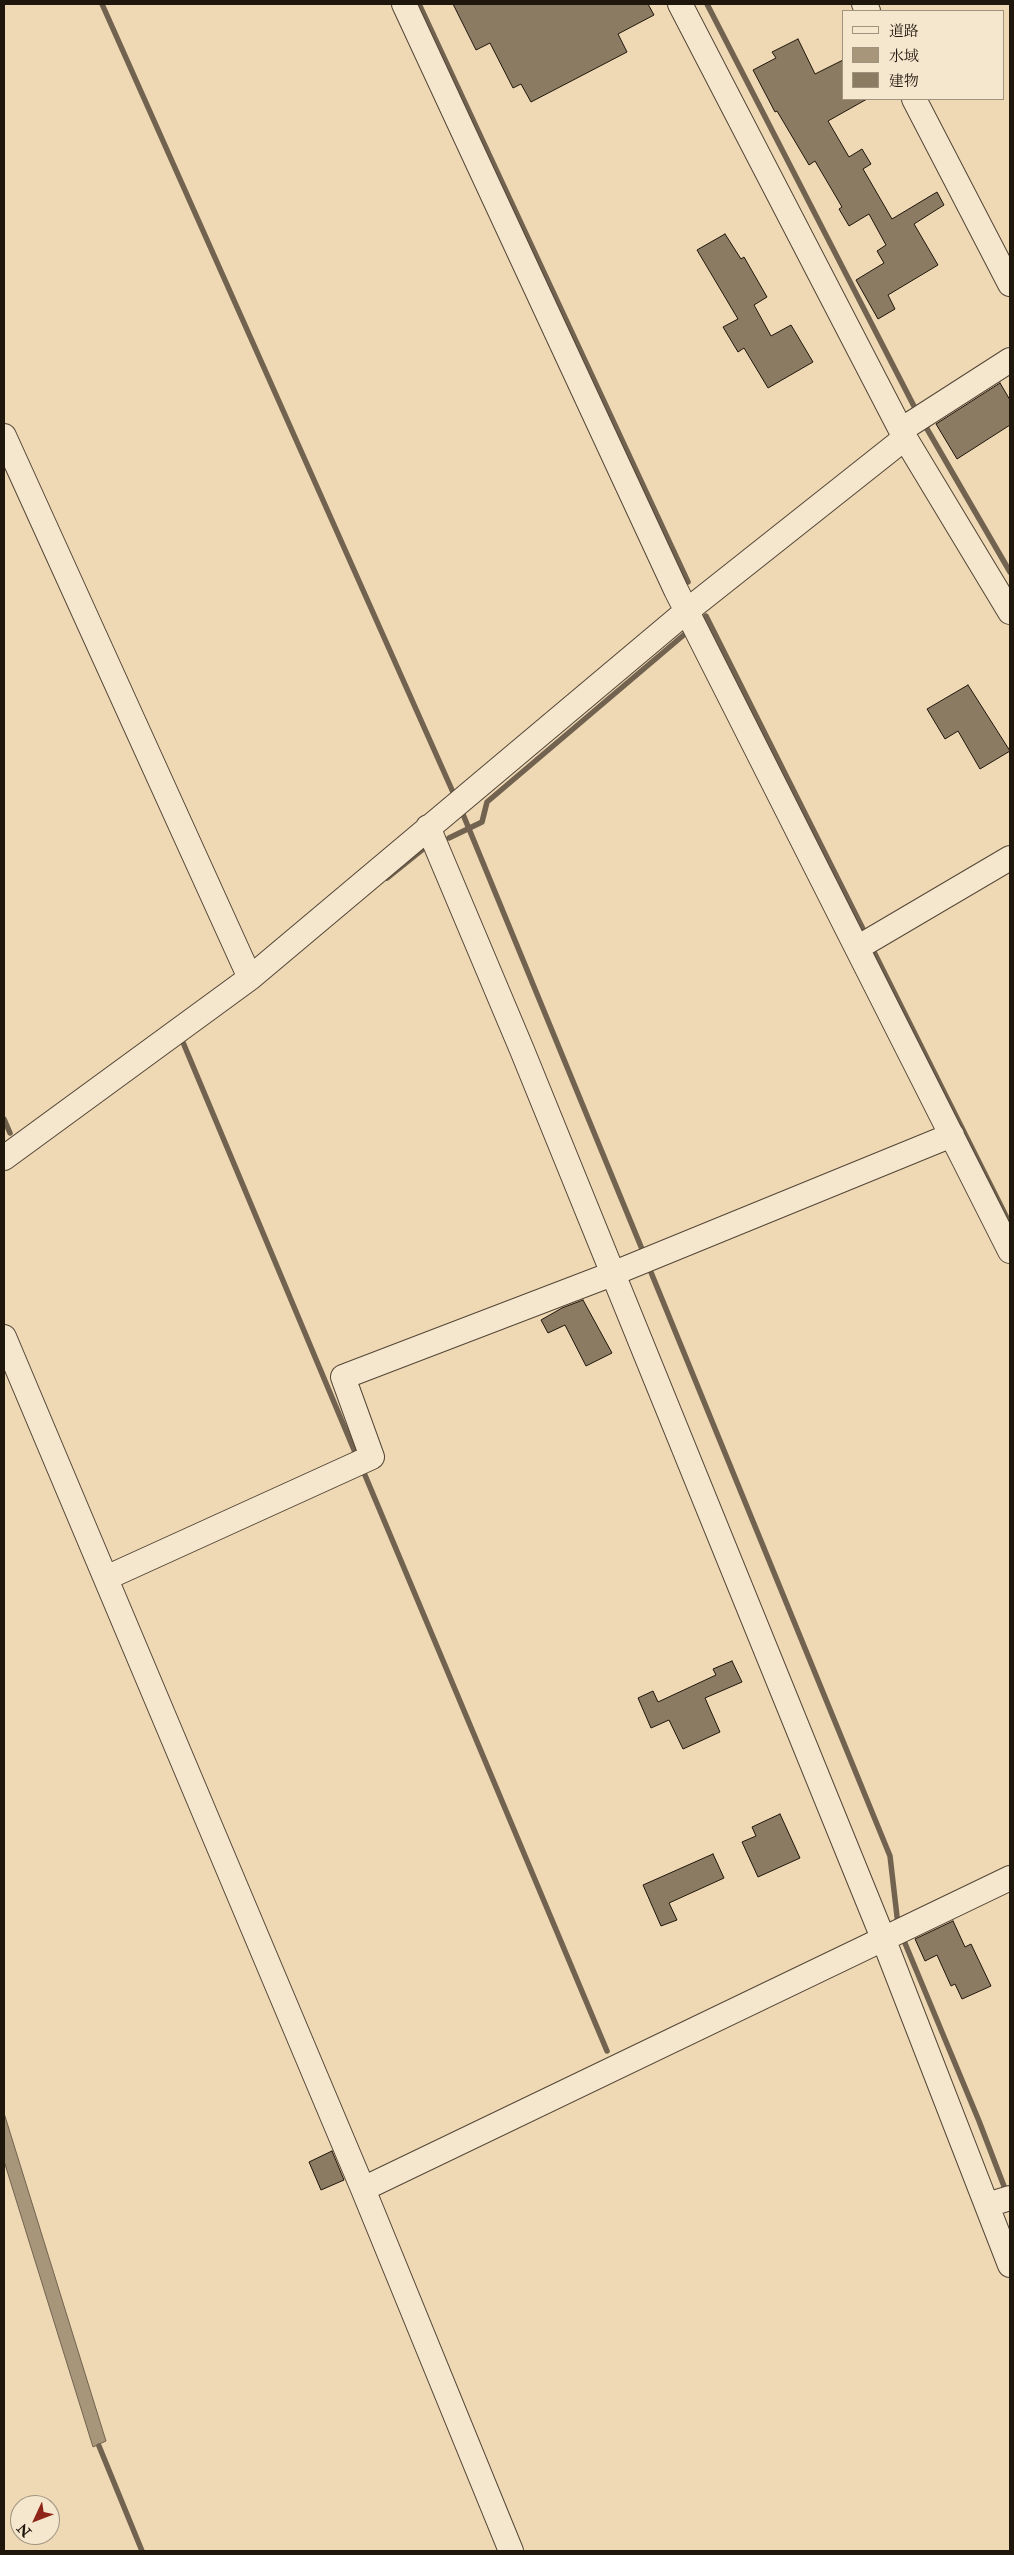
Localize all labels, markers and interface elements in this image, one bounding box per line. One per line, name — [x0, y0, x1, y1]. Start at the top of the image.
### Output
legend — [842, 10, 1004, 100]
text: 道路 — [889, 22, 919, 41]
text: 水域 — [889, 47, 919, 66]
text: 建物 — [889, 72, 919, 91]
north arrow — [10, 2495, 60, 2545]
text: N — [14, 2520, 35, 2540]

